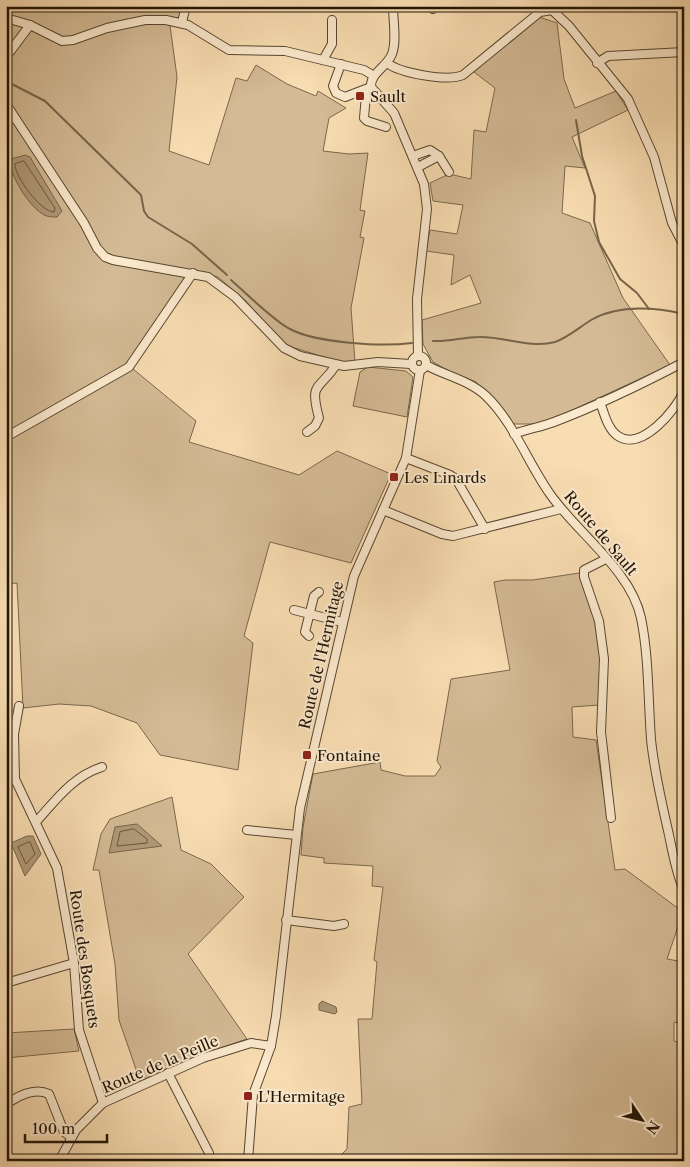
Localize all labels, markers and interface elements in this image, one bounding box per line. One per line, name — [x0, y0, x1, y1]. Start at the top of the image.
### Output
place label: Sault — [370, 87, 407, 106]
marker: Sault — [354, 90, 366, 102]
place label: Les Linards — [404, 468, 486, 487]
marker: Les Linards — [388, 471, 400, 483]
street label: Route de Sault — [560, 487, 642, 580]
street label: Route de l'Hermitage — [295, 579, 347, 731]
place label: Fontaine — [317, 746, 380, 765]
marker: Fontaine — [301, 749, 313, 761]
street label: Route des Bosquets — [66, 888, 104, 1030]
street label: Route de la Peille — [99, 1031, 221, 1097]
place label: L'Hermitage — [258, 1087, 345, 1106]
marker: L'Hermitage — [242, 1090, 254, 1102]
north arrow — [618, 1094, 668, 1144]
scale bar — [25, 1112, 108, 1144]
text: N — [642, 1117, 664, 1138]
text: 100 m — [32, 1119, 75, 1138]

